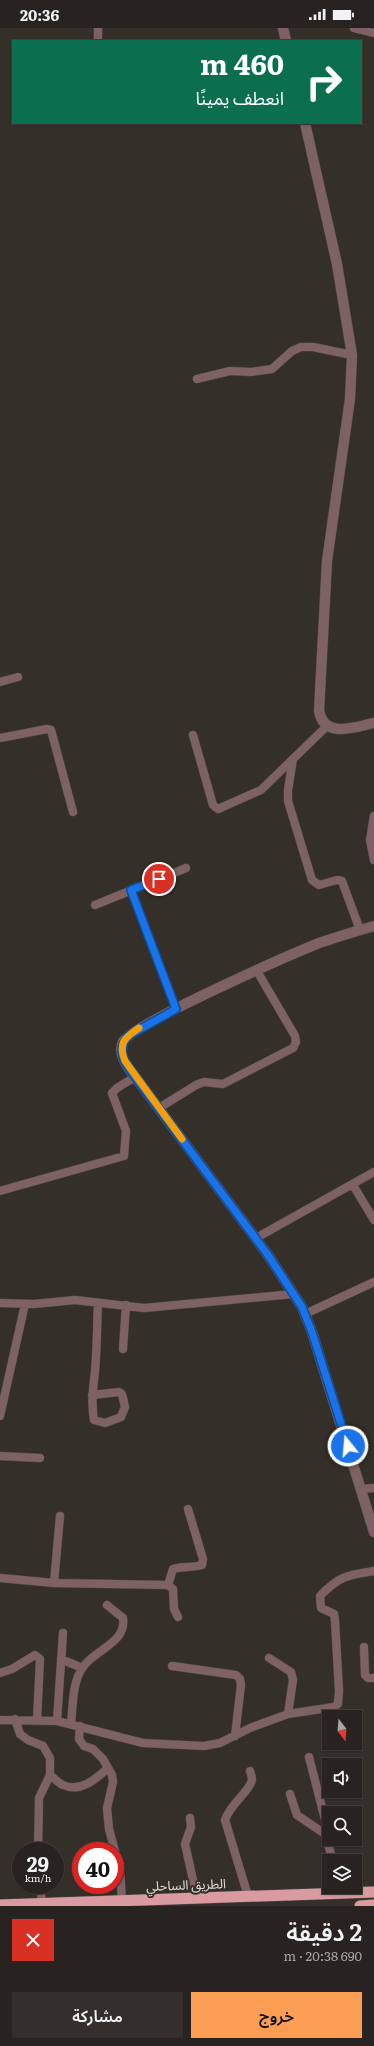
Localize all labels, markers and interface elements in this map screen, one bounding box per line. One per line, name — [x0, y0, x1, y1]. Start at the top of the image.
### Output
text: 20:36 — [20, 3, 59, 26]
text: 460 m — [200, 42, 284, 84]
icon: right — [298, 56, 350, 108]
text: انعطف يمينًا — [195, 84, 284, 111]
pin — [142, 862, 176, 896]
icon: arrive — [148, 868, 170, 890]
position arrow — [327, 1425, 369, 1467]
north arrow — [322, 1710, 362, 1750]
map controls — [322, 1710, 362, 1894]
button: sound — [322, 1758, 362, 1798]
button: search — [322, 1806, 362, 1846]
speed limit sign: 40 — [72, 1842, 124, 1894]
text: 29 — [27, 1848, 49, 1878]
button: layers — [322, 1854, 362, 1894]
text: km/h — [25, 1870, 51, 1885]
street label: الطريق الساحلي — [146, 1873, 226, 1897]
text: 2 دقيقة — [286, 1913, 362, 1948]
button: close — [12, 1919, 54, 1961]
text: 690 m · 20:38 — [283, 1946, 362, 1965]
button: مشاركة — [12, 1992, 183, 2038]
button: خروج — [191, 1992, 362, 2038]

